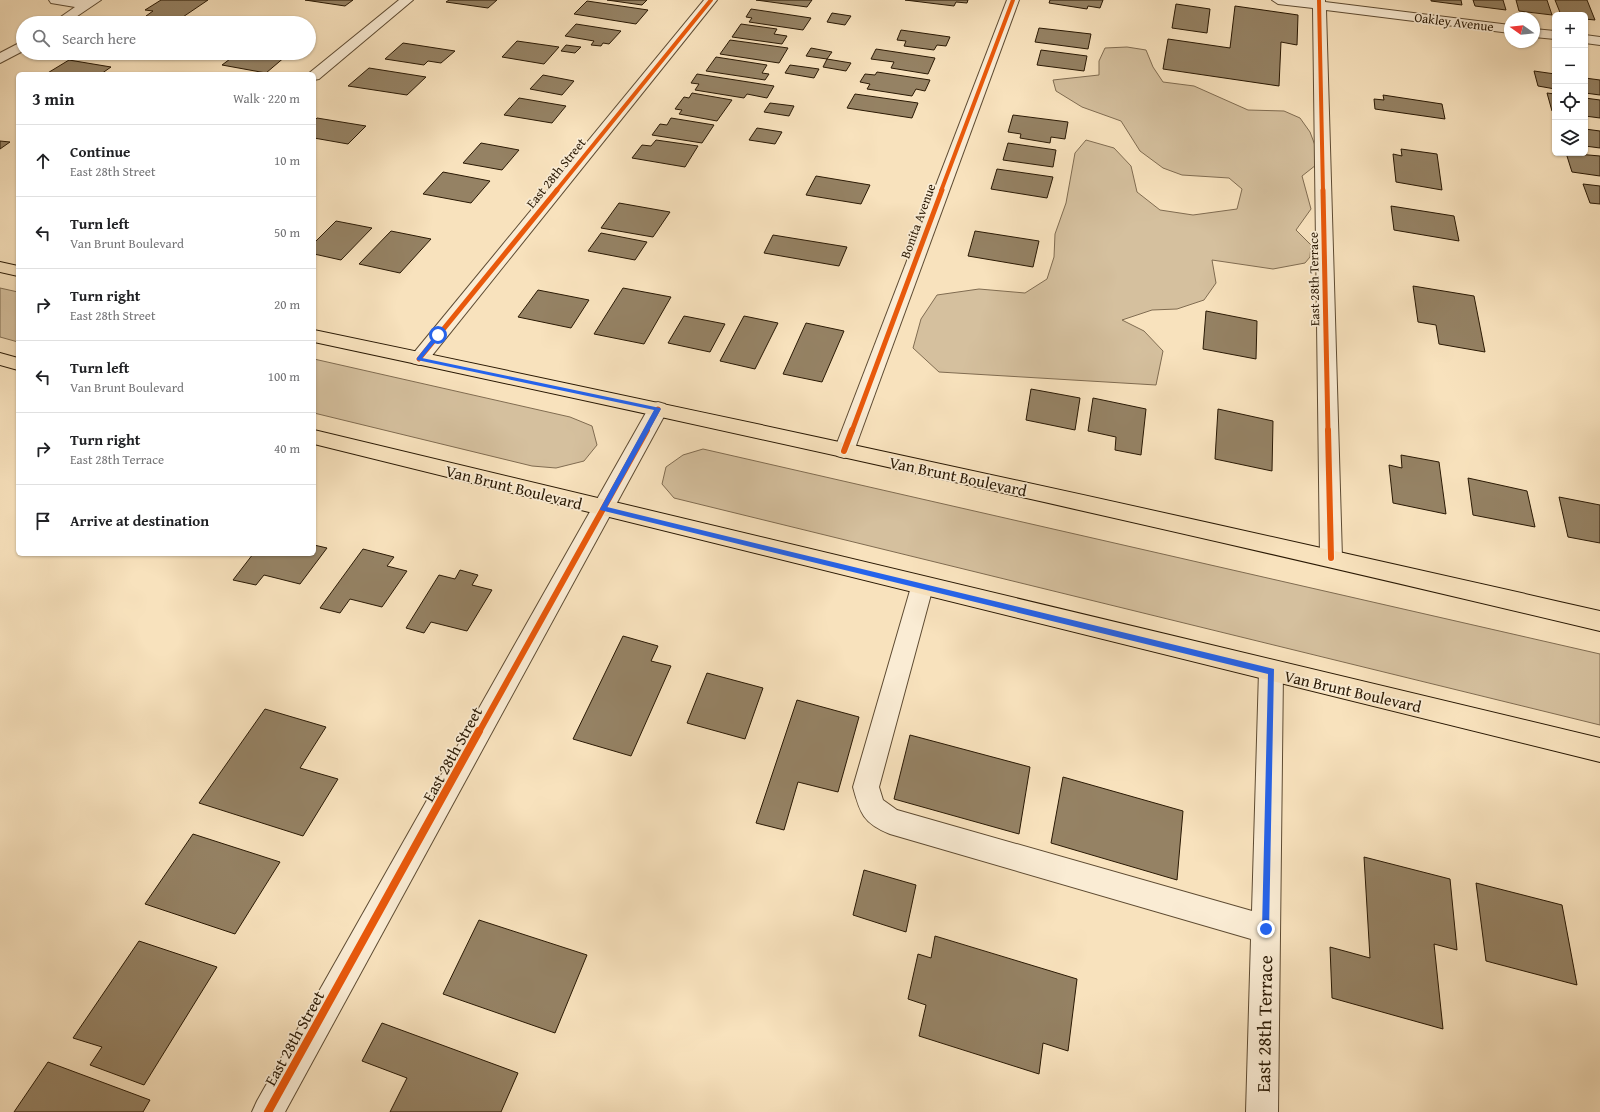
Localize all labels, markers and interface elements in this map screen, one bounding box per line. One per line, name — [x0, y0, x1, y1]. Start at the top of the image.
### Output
street label: Oakley Avenue — [1413, 8, 1495, 36]
north arrow — [1504, 12, 1540, 48]
map controls — [1552, 12, 1588, 156]
button: + — [1552, 12, 1588, 48]
search box — [16, 16, 316, 60]
icon: search — [30, 27, 52, 49]
text: Search here — [62, 28, 136, 49]
button: − — [1552, 48, 1588, 84]
button: locate — [1552, 84, 1588, 120]
text: 3 min — [32, 86, 74, 111]
text: Walk · 220 m — [233, 89, 300, 108]
button: layers — [1552, 120, 1588, 156]
street label: East 28th Street — [522, 133, 591, 212]
text: Continue — [70, 141, 131, 162]
icon: ahead — [32, 150, 54, 172]
text: 10 m — [274, 151, 300, 170]
text: East 28th Street — [70, 162, 156, 181]
street label: Bonita Avenue — [896, 181, 940, 261]
text: Turn left — [70, 213, 129, 234]
icon: left — [32, 222, 54, 244]
text: 50 m — [274, 223, 300, 242]
street label: East 28th Terrace — [1304, 232, 1324, 326]
text: Van Brunt Boulevard — [70, 234, 184, 253]
text: Turn right — [70, 285, 141, 306]
icon: right — [32, 294, 54, 316]
text: 20 m — [274, 295, 300, 314]
text: East 28th Street — [70, 306, 156, 325]
route start — [429, 326, 447, 344]
text: Turn left — [70, 357, 129, 378]
icon: left — [32, 366, 54, 388]
text: 100 m — [268, 367, 300, 386]
text: Van Brunt Boulevard — [70, 378, 184, 397]
text: Turn right — [70, 429, 141, 450]
icon: right — [32, 438, 54, 460]
text: 40 m — [274, 439, 300, 458]
text: East 28th Terrace — [70, 450, 164, 469]
street label: Van Brunt Boulevard — [887, 450, 1029, 502]
street label: Van Brunt Boulevard — [443, 458, 585, 516]
icon: arrive — [32, 510, 54, 532]
text: Arrive at destination — [70, 510, 209, 531]
street label: Van Brunt Boulevard — [1282, 664, 1424, 719]
street label: East 28th Street — [416, 702, 488, 806]
route end — [1257, 920, 1275, 938]
street label: East 28th Terrace — [1249, 955, 1279, 1093]
street label: East 28th Street — [258, 986, 330, 1090]

